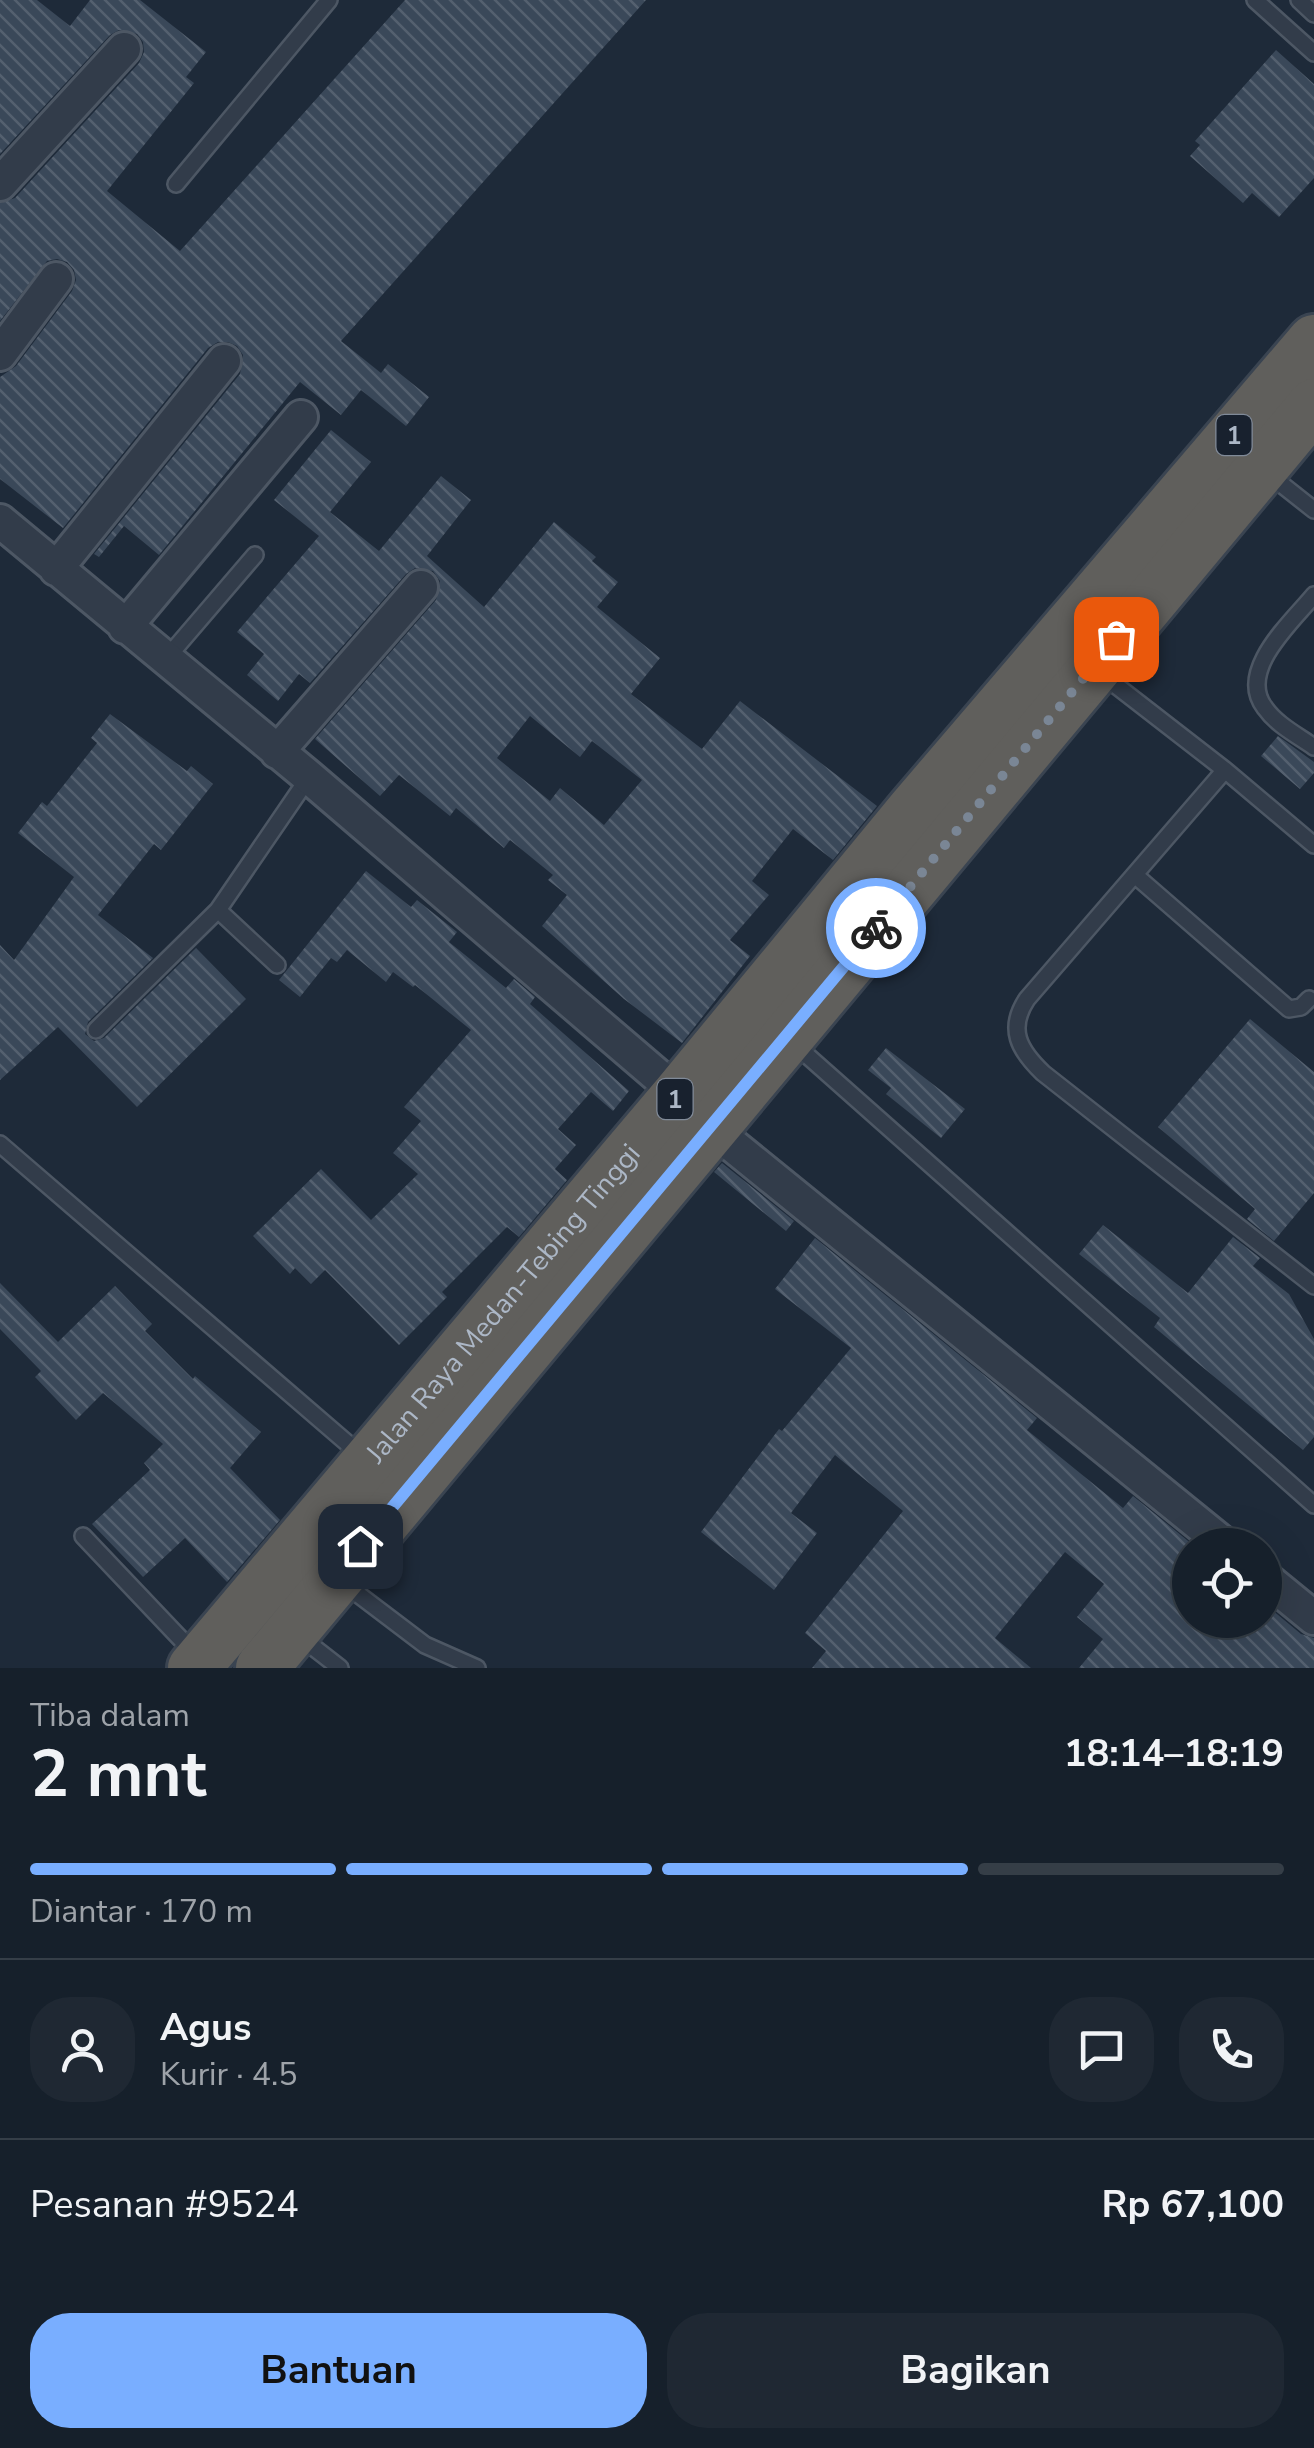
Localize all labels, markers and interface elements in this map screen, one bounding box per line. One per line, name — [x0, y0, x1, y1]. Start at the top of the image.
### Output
road number: 1 — [1216, 415, 1252, 455]
pin — [1074, 597, 1159, 682]
icon: bag — [1089, 612, 1144, 667]
courier — [826, 878, 926, 978]
icon: bike — [849, 901, 904, 956]
road number: 1 — [658, 1079, 692, 1119]
street label: Jalan Raya Medan-Tebing Tinggi — [357, 1136, 649, 1472]
pin — [318, 1504, 403, 1589]
icon: home — [333, 1519, 388, 1574]
map controls — [1172, 1528, 1282, 1638]
button: locate — [1172, 1528, 1282, 1638]
text: Tiba dalam — [30, 1694, 190, 1737]
text: 18:14–18:19 — [1064, 1728, 1284, 1779]
text: 2 mnt — [30, 1730, 207, 1819]
text: Diantar · 170 m — [30, 1890, 253, 1933]
button: person — [30, 1997, 135, 2102]
button: chat — [1049, 1997, 1154, 2102]
button: phone — [1179, 1997, 1284, 2102]
text: Agus — [160, 2002, 252, 2053]
text: Kurir · 4.5 — [160, 2053, 297, 2096]
text: Pesanan #9524 — [30, 2179, 299, 2230]
text: Rp 67,100 — [1101, 2179, 1284, 2230]
button: Bantuan — [30, 2313, 647, 2428]
button: Bagikan — [667, 2313, 1284, 2428]

